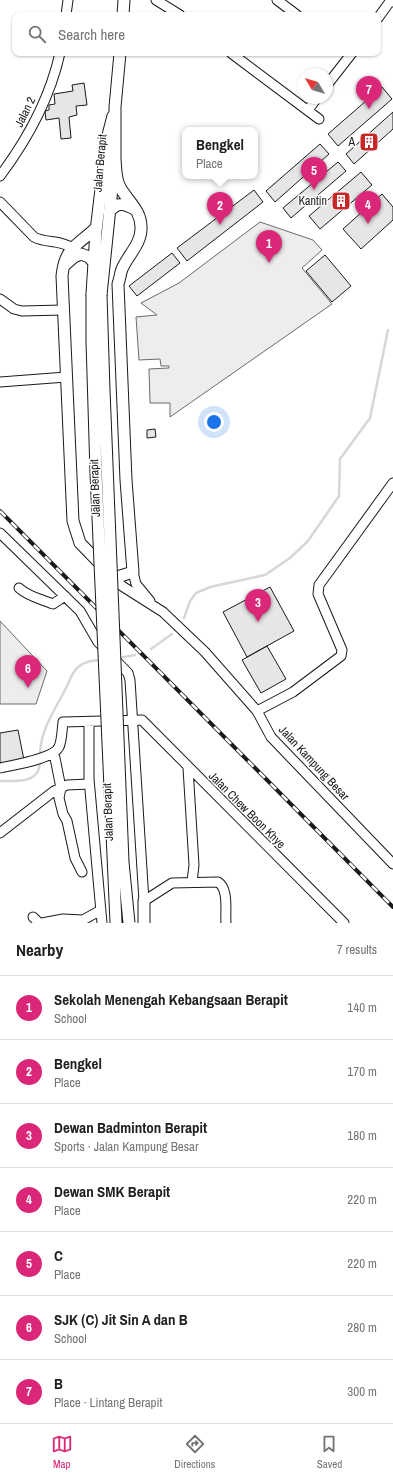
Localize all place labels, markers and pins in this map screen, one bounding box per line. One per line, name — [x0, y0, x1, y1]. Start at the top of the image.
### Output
pin: 7 — [356, 76, 382, 109]
building icon: A — [358, 131, 380, 153]
place label: A — [347, 134, 355, 150]
pin: 5 — [301, 157, 327, 190]
building icon: Kantin — [330, 190, 352, 212]
pin: 4 — [355, 191, 381, 224]
pin: 2 — [207, 192, 233, 225]
place label: Kantin — [299, 193, 327, 209]
pin: 1 — [256, 230, 282, 263]
pin: 3 — [245, 589, 271, 622]
pin: 6 — [15, 655, 41, 688]

